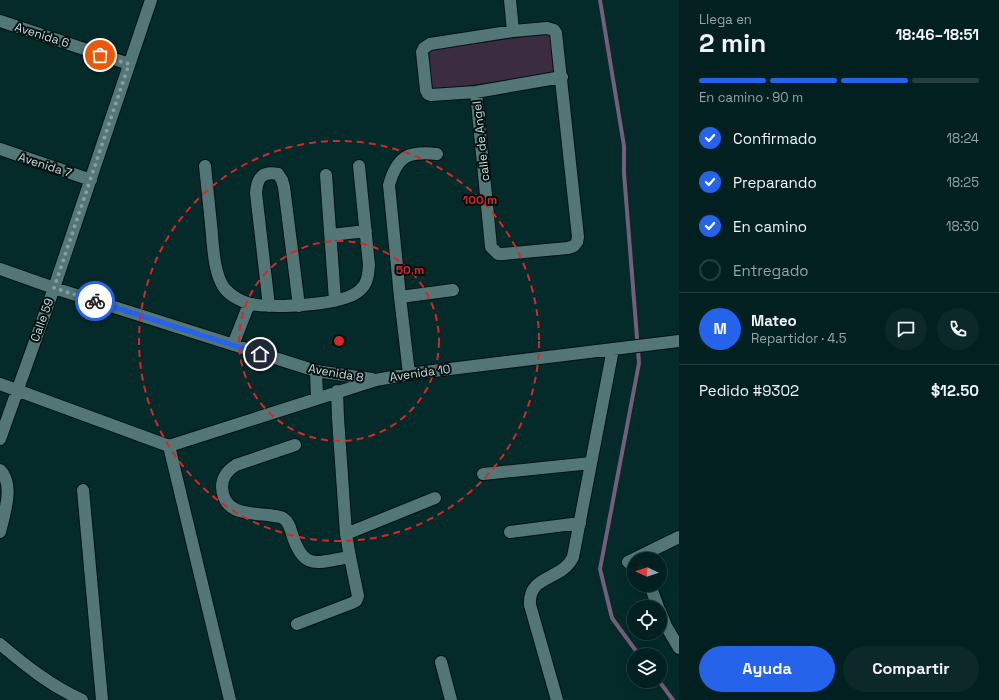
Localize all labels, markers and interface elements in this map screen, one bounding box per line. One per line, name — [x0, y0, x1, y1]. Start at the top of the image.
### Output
text: Llega en — [699, 11, 752, 28]
street label: Avenida 6 — [13, 19, 71, 51]
text: 18:46–18:51 — [895, 25, 979, 44]
text: 2 min — [699, 26, 766, 60]
pin — [83, 38, 117, 72]
icon: bag — [89, 44, 111, 66]
text: En camino · 90 m — [699, 89, 803, 106]
street label: calle de Angel — [469, 100, 493, 182]
icon: check — [699, 127, 721, 149]
text: Confirmado — [733, 129, 817, 148]
text: 18:24 — [947, 130, 979, 147]
street label: Avenida 7 — [16, 149, 74, 181]
icon: check — [699, 171, 721, 193]
text: Preparando — [733, 173, 817, 192]
text: 18:25 — [947, 174, 979, 191]
text: 100 m — [463, 192, 497, 208]
icon: check — [699, 215, 721, 237]
text: En camino — [733, 217, 807, 236]
text: 18:30 — [946, 218, 979, 235]
text: Entregado — [733, 261, 809, 280]
text: 50 m — [396, 262, 424, 278]
courier — [75, 281, 115, 321]
icon: bike — [84, 290, 106, 312]
street label: Calle 59 — [27, 296, 57, 344]
button: chat — [885, 308, 927, 350]
button: phone — [937, 308, 979, 350]
text: Mateo — [751, 311, 797, 330]
text: M — [713, 319, 727, 338]
text: Repartidor · 4.5 — [751, 330, 846, 347]
centre of rings — [332, 334, 346, 348]
pin — [243, 337, 277, 371]
icon: home — [249, 343, 271, 365]
street label: Avenida 8 — [307, 360, 365, 386]
street label: Avenida 10 — [388, 361, 452, 385]
text: Pedido #9302 — [699, 381, 799, 400]
text: $12.50 — [931, 381, 979, 400]
north arrow — [627, 552, 667, 592]
map controls — [627, 552, 667, 688]
button: locate — [627, 600, 667, 640]
button: Ayuda — [699, 646, 835, 692]
button: Compartir — [843, 646, 979, 692]
button: layers — [627, 648, 667, 688]

